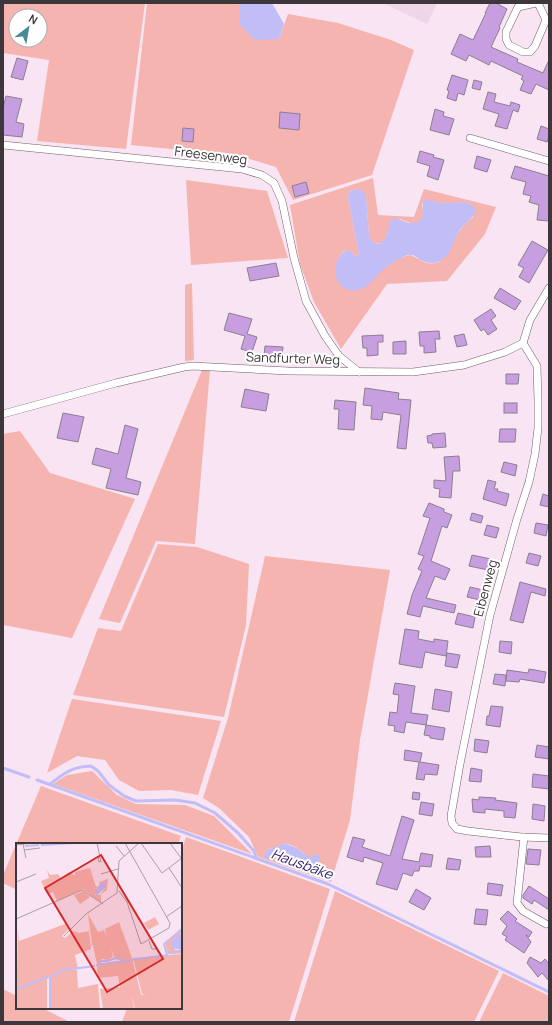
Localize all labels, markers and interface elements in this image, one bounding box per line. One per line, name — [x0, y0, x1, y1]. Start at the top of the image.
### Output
north arrow — [8, 8, 48, 48]
text: N — [26, 11, 41, 28]
street label: Freesenweg — [174, 142, 248, 168]
street label: Sandfurter Weg — [246, 347, 340, 369]
street label: Eibenweg — [469, 558, 501, 618]
inset map — [16, 843, 182, 1009]
water label: Hausbäke — [269, 844, 336, 884]

